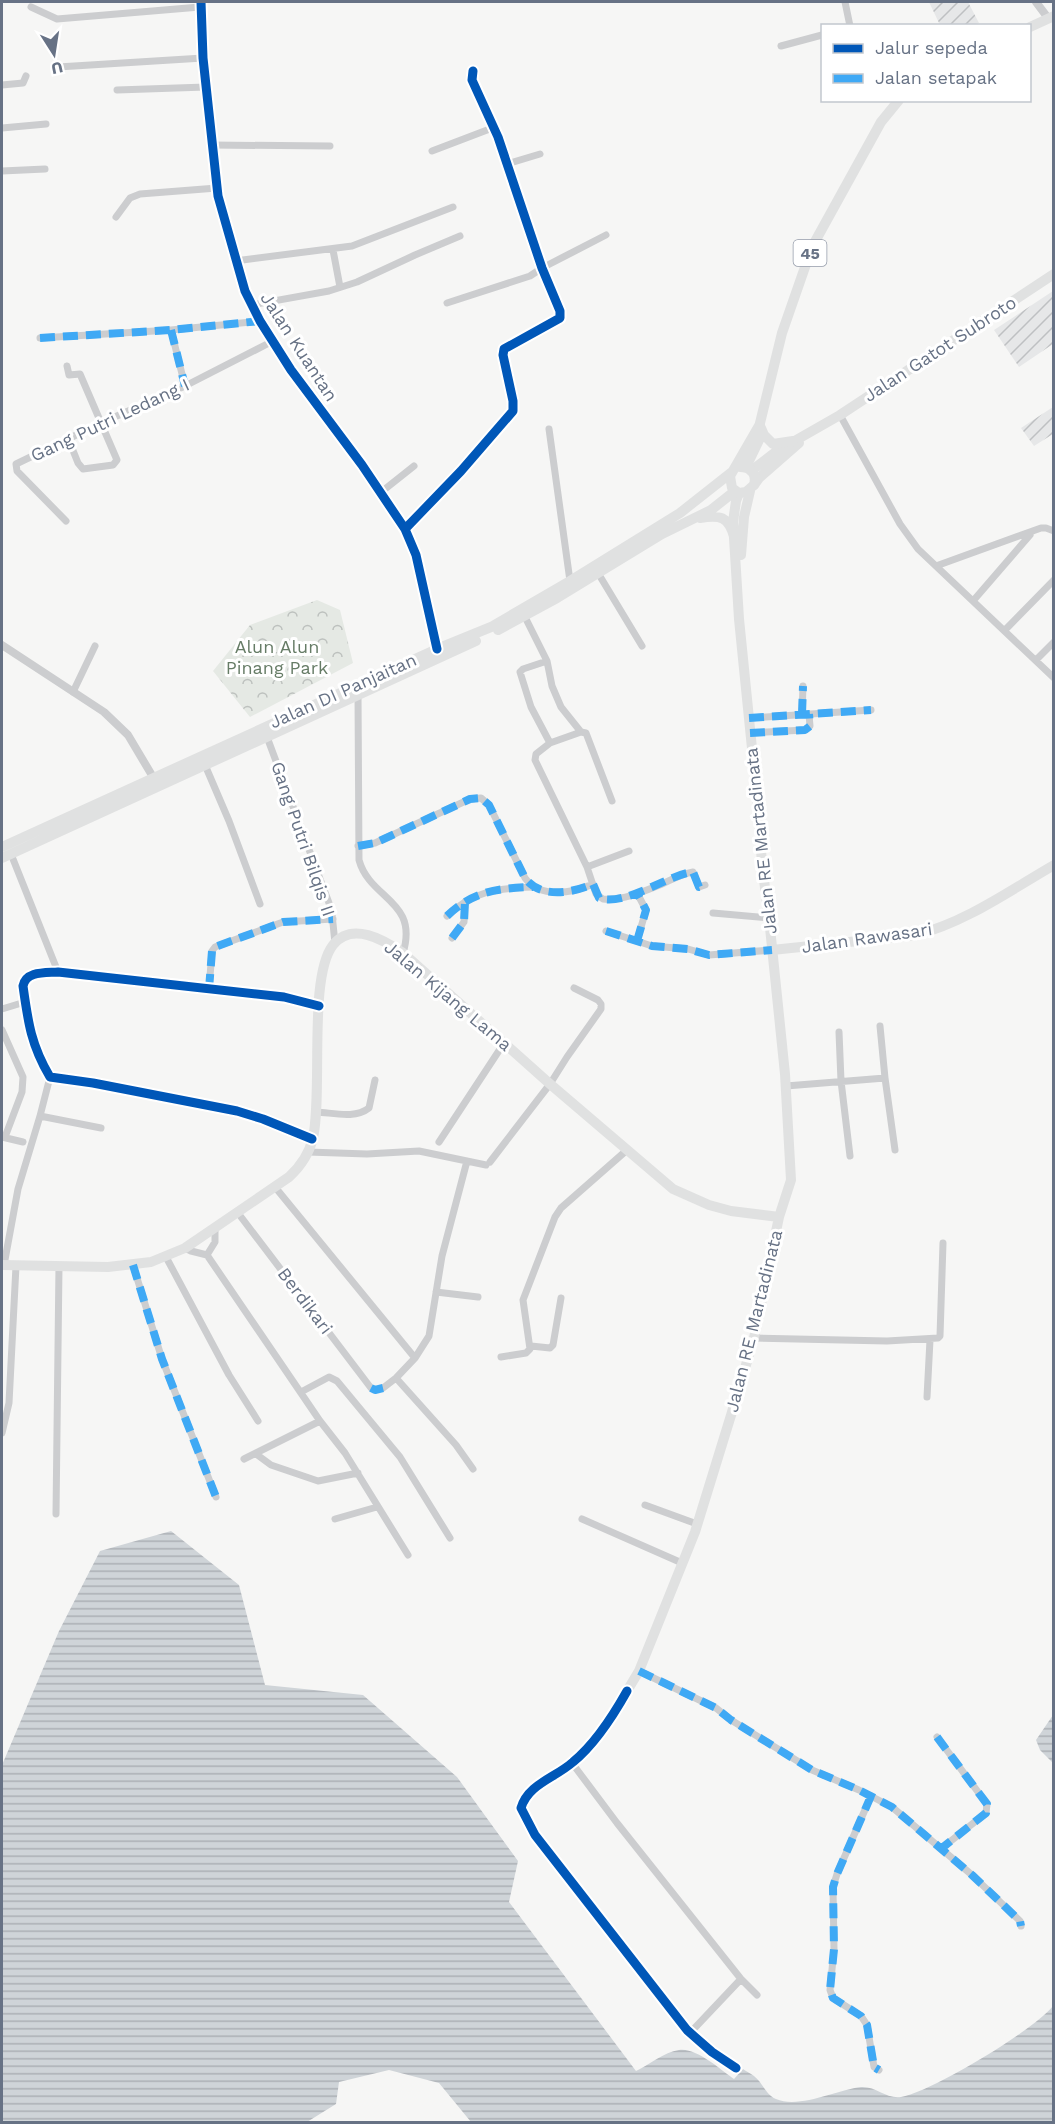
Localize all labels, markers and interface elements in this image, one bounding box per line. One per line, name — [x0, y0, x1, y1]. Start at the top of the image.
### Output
north arrow — [24, 24, 84, 84]
legend — [821, 24, 1031, 102]
text: Jalur sepeda — [875, 37, 988, 58]
text: U — [49, 58, 65, 79]
text: Jalan setapak — [875, 67, 997, 88]
road number: 45 — [794, 240, 826, 266]
street label: Jalan Kuantan — [256, 288, 342, 405]
street label: Jalan Gatot Subroto — [860, 291, 1020, 406]
street label: Gang Putri Ledang I — [27, 374, 192, 466]
park label: Alun Alun Pinang Park — [226, 636, 328, 678]
street label: Jalan DI Panjaitan — [266, 649, 419, 732]
street label: Jalan RE Martadinata — [740, 747, 781, 935]
street label: Gang Putri Bilqis II — [267, 759, 340, 919]
street label: Jalan Rawasari — [800, 918, 934, 957]
street label: Jalan Kijang Lama — [380, 936, 516, 1055]
street label: Jalan RE Martadinata — [721, 1227, 786, 1414]
street label: Berdikari — [274, 1263, 337, 1338]

